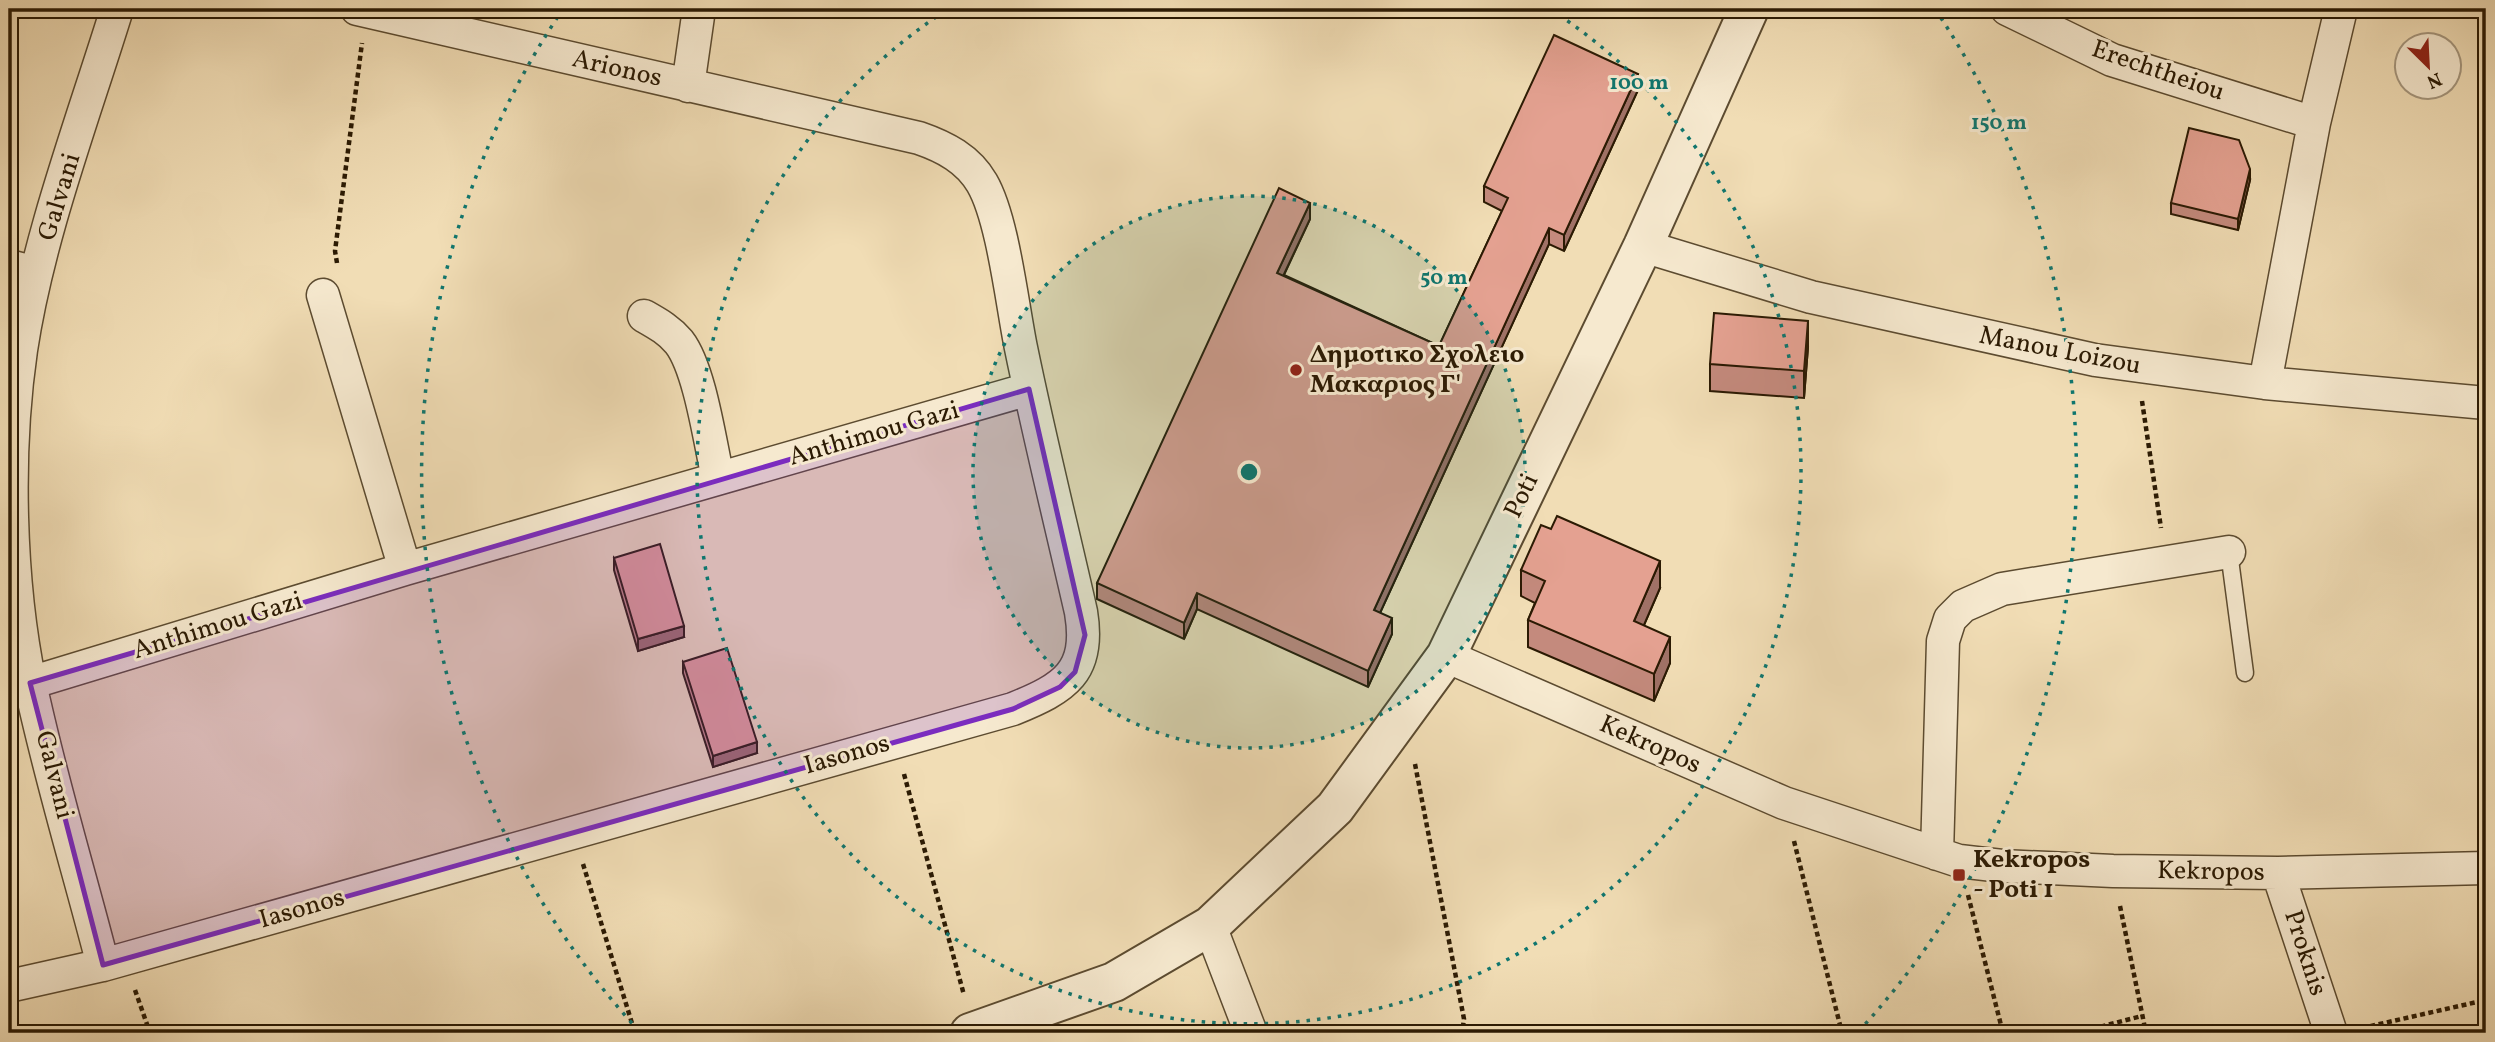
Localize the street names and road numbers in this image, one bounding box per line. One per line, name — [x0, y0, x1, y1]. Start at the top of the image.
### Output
street label: Erechtheiou — [2087, 31, 2229, 111]
street label: Arionos — [568, 41, 666, 97]
street label: Galvani — [30, 149, 90, 245]
street label: Manou Loizou — [1976, 318, 2144, 384]
street label: Anthimou Gazi — [785, 392, 963, 476]
street label: Poti — [1496, 468, 1548, 524]
street label: Anthimou Gazi — [129, 583, 307, 669]
street label: Kekropos — [1593, 707, 1707, 783]
street label: Iasonos — [800, 726, 894, 784]
street label: Galvani — [26, 727, 82, 823]
street label: Kekropos — [2157, 853, 2265, 891]
street label: Iasonos — [255, 880, 349, 938]
street label: Proknis — [2274, 905, 2336, 1001]

